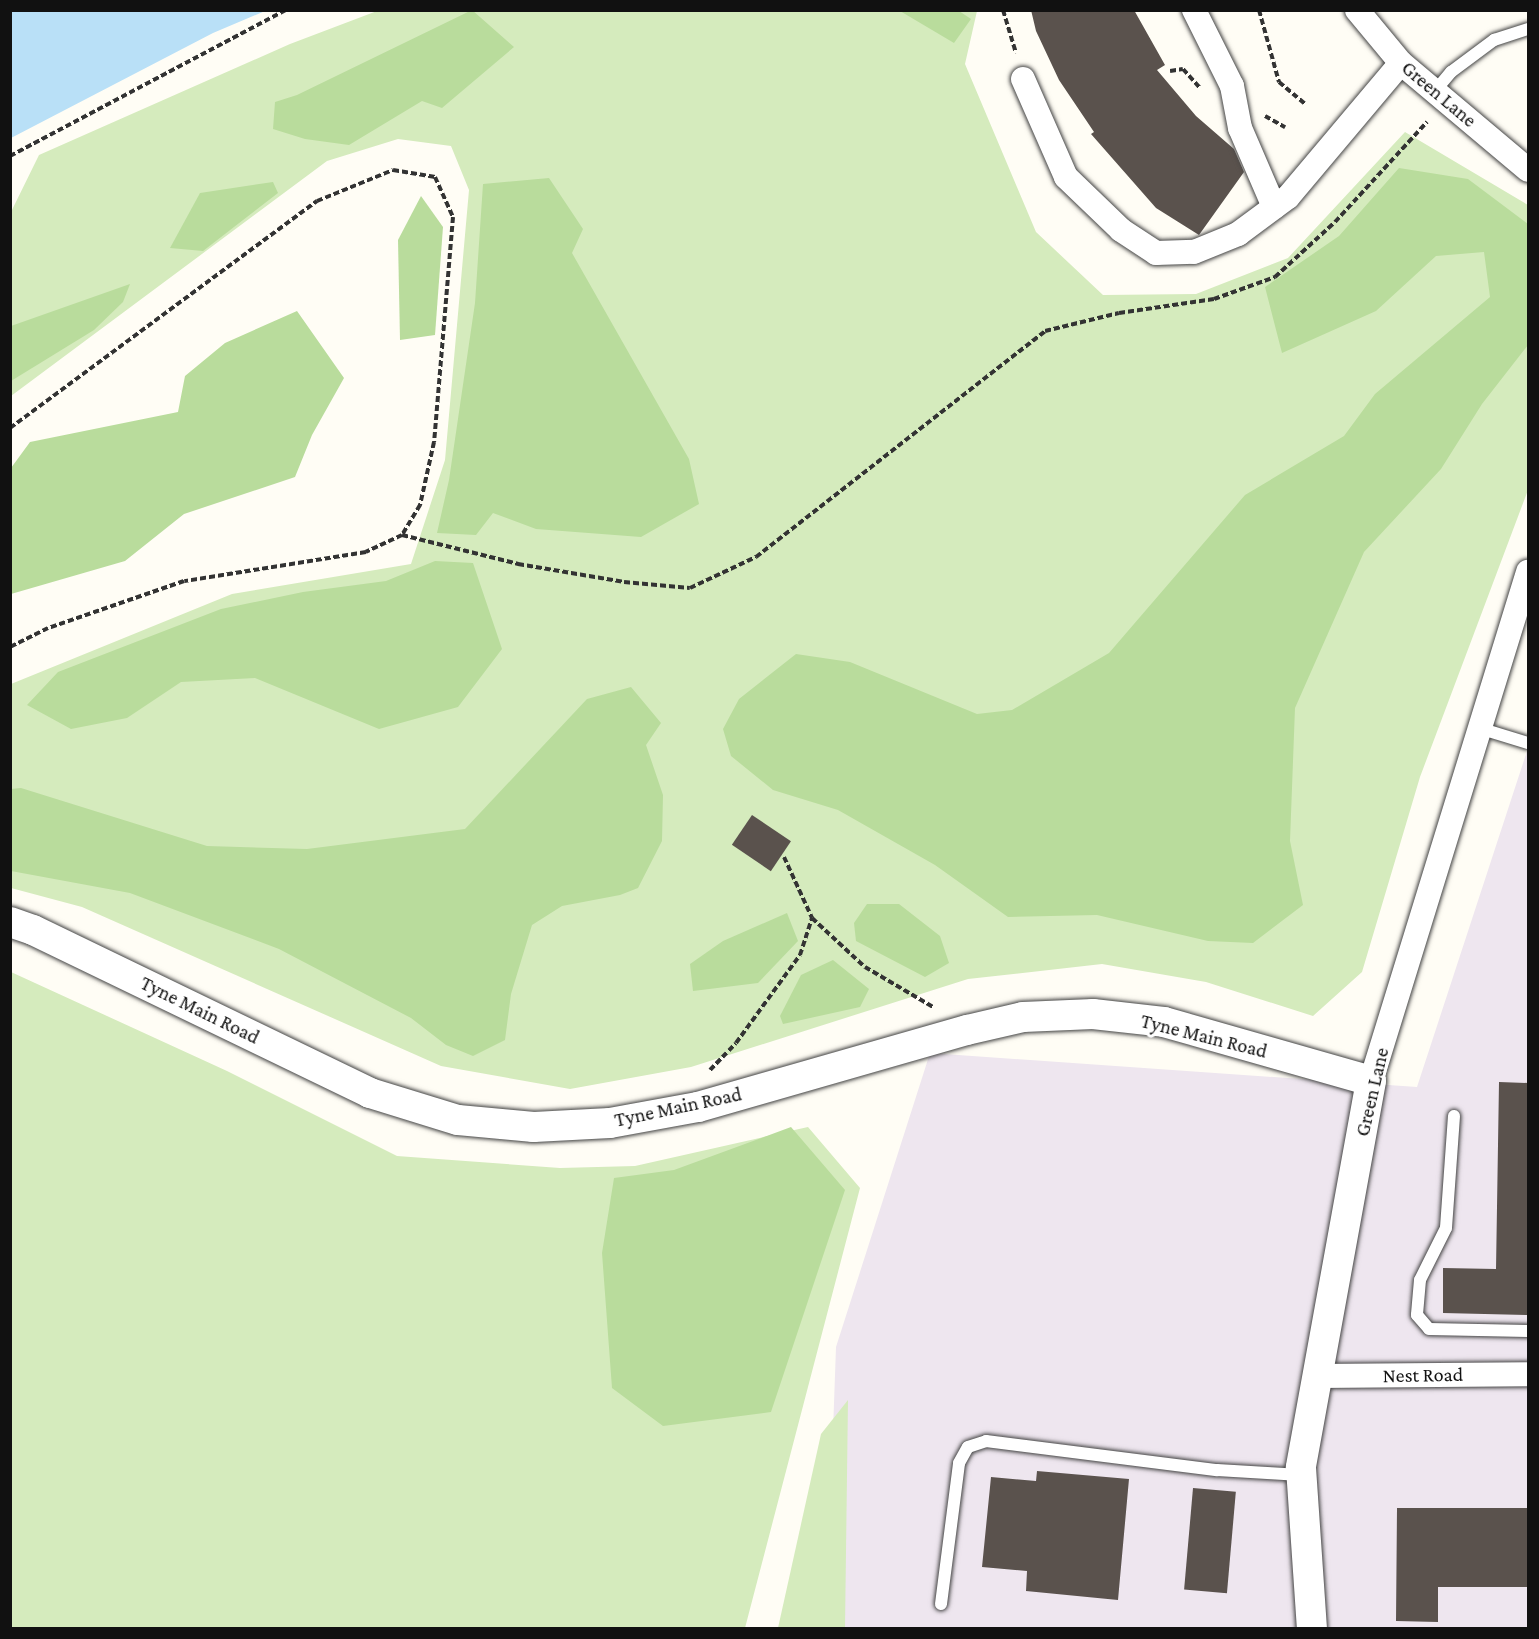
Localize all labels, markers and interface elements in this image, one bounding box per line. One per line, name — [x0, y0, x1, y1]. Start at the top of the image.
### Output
street label: Green Lane — [1397, 56, 1481, 132]
street label: Tyne Main Road — [137, 971, 263, 1049]
street label: Tyne Main Road — [1138, 1009, 1270, 1063]
street label: Green Lane — [1350, 1045, 1394, 1139]
street label: Tyne Main Road — [612, 1082, 744, 1132]
street label: Nest Road — [1383, 1362, 1463, 1388]

